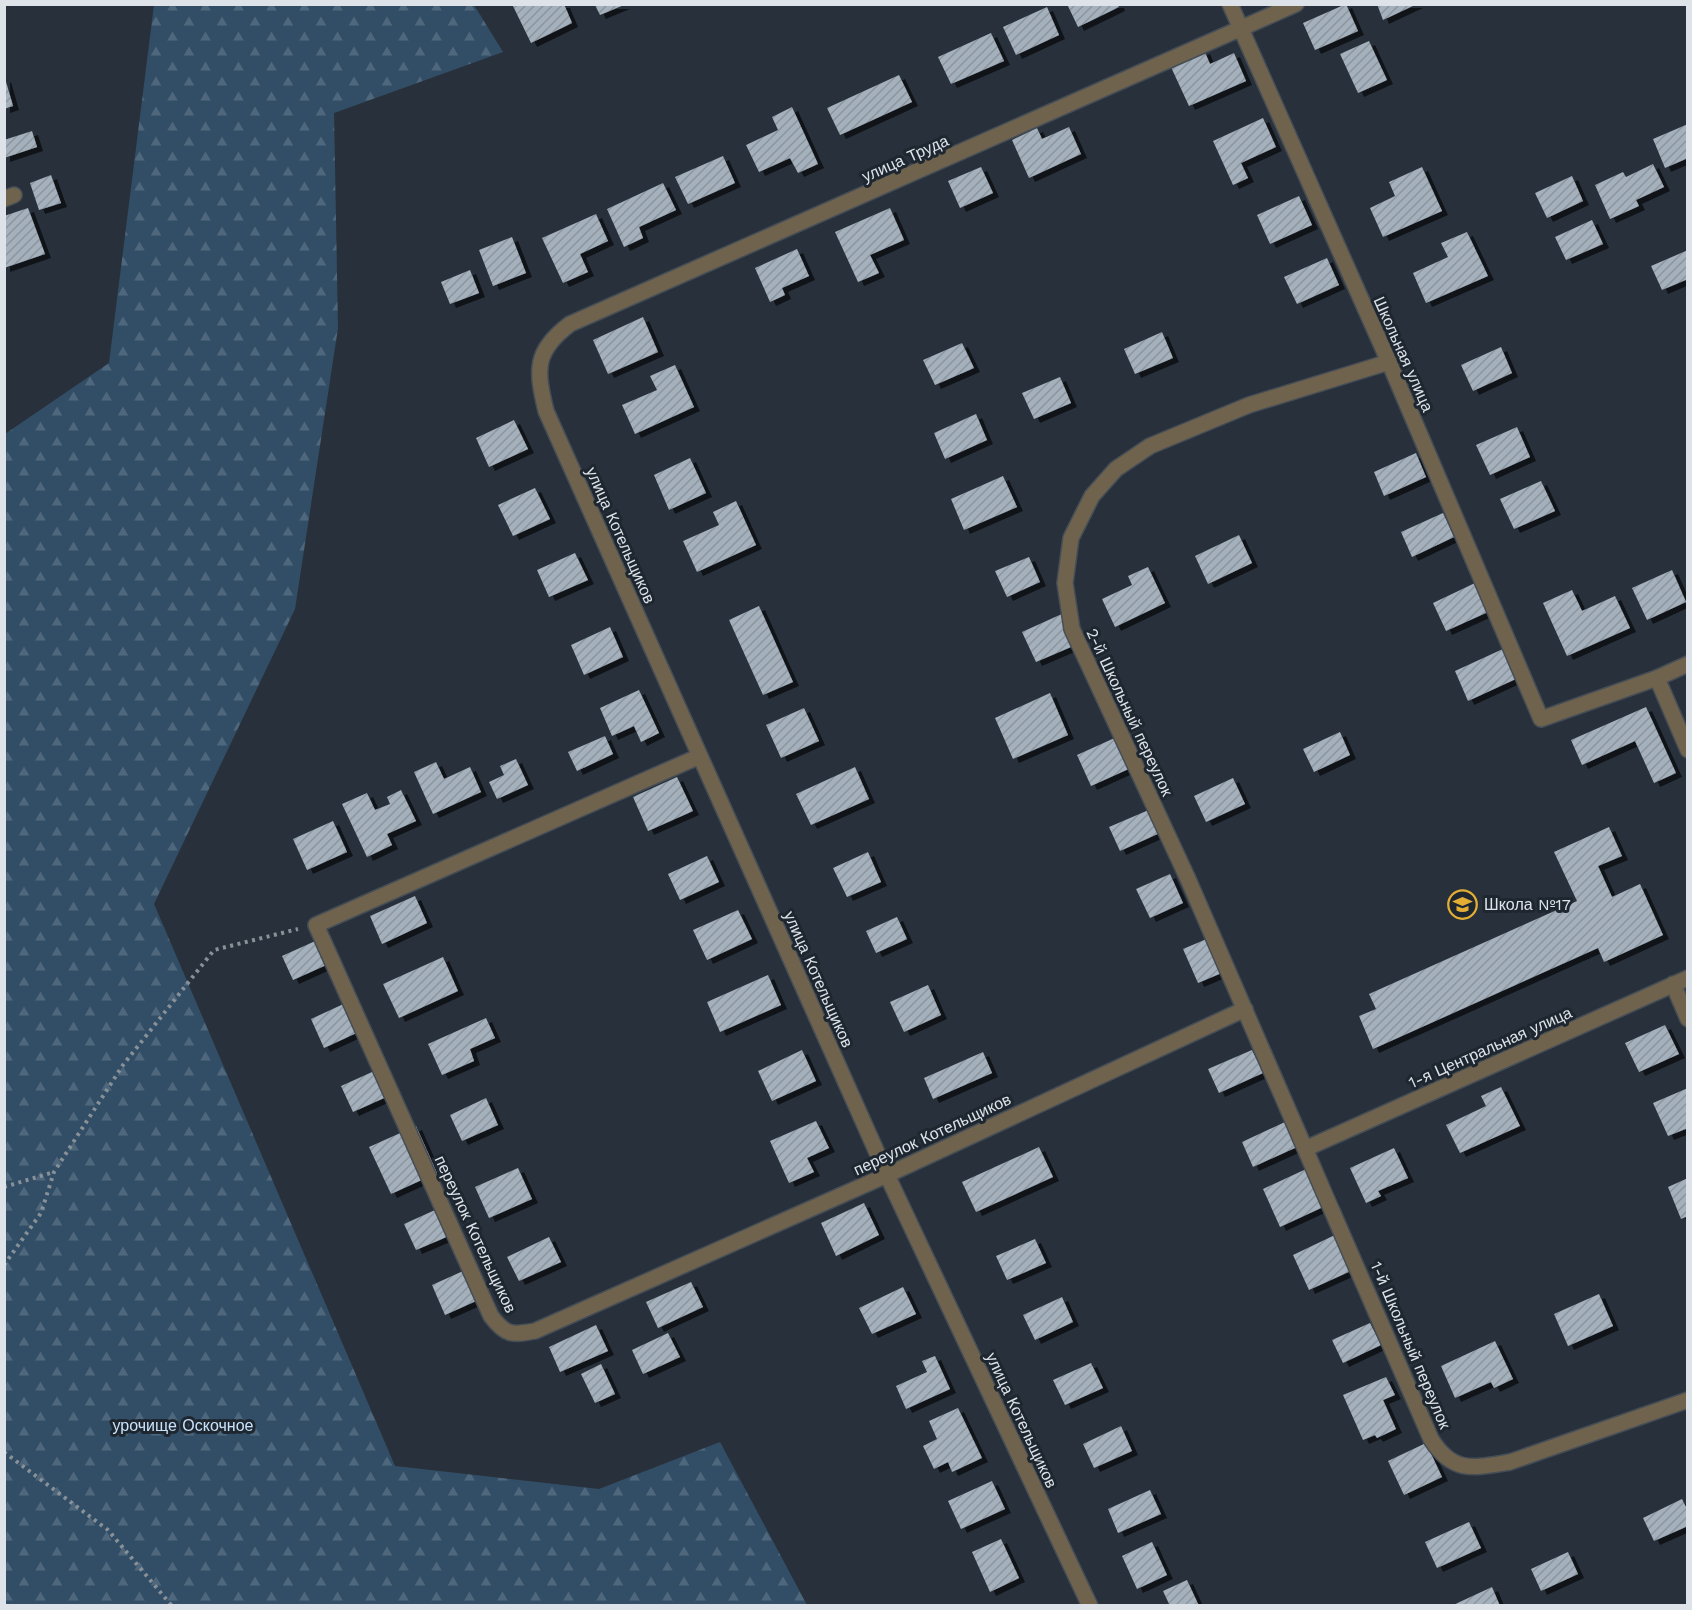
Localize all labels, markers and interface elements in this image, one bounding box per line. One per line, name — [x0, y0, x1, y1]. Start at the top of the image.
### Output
street label: улица Труда — [859, 131, 952, 186]
street label: Школьная улица — [1370, 294, 1437, 415]
street label: улица Котельщиков — [582, 464, 659, 606]
street label: 2-й Школьный переулок — [1082, 625, 1177, 800]
school or university icon: Школа №17 — [1447, 888, 1479, 920]
place label: Школа №17 — [1484, 895, 1571, 914]
street label: улица Котельщиков — [780, 908, 857, 1050]
street label: 1-я Центральная улица — [1406, 1003, 1575, 1092]
street label: переулок Котельщиков — [851, 1090, 1014, 1179]
street label: переулок Котельщиков — [431, 1153, 520, 1316]
street label: 1-й Школьный переулок — [1367, 1259, 1455, 1433]
street label: улица Котельщиков — [982, 1349, 1061, 1491]
park label: урочище Оскочное — [112, 1416, 254, 1435]

